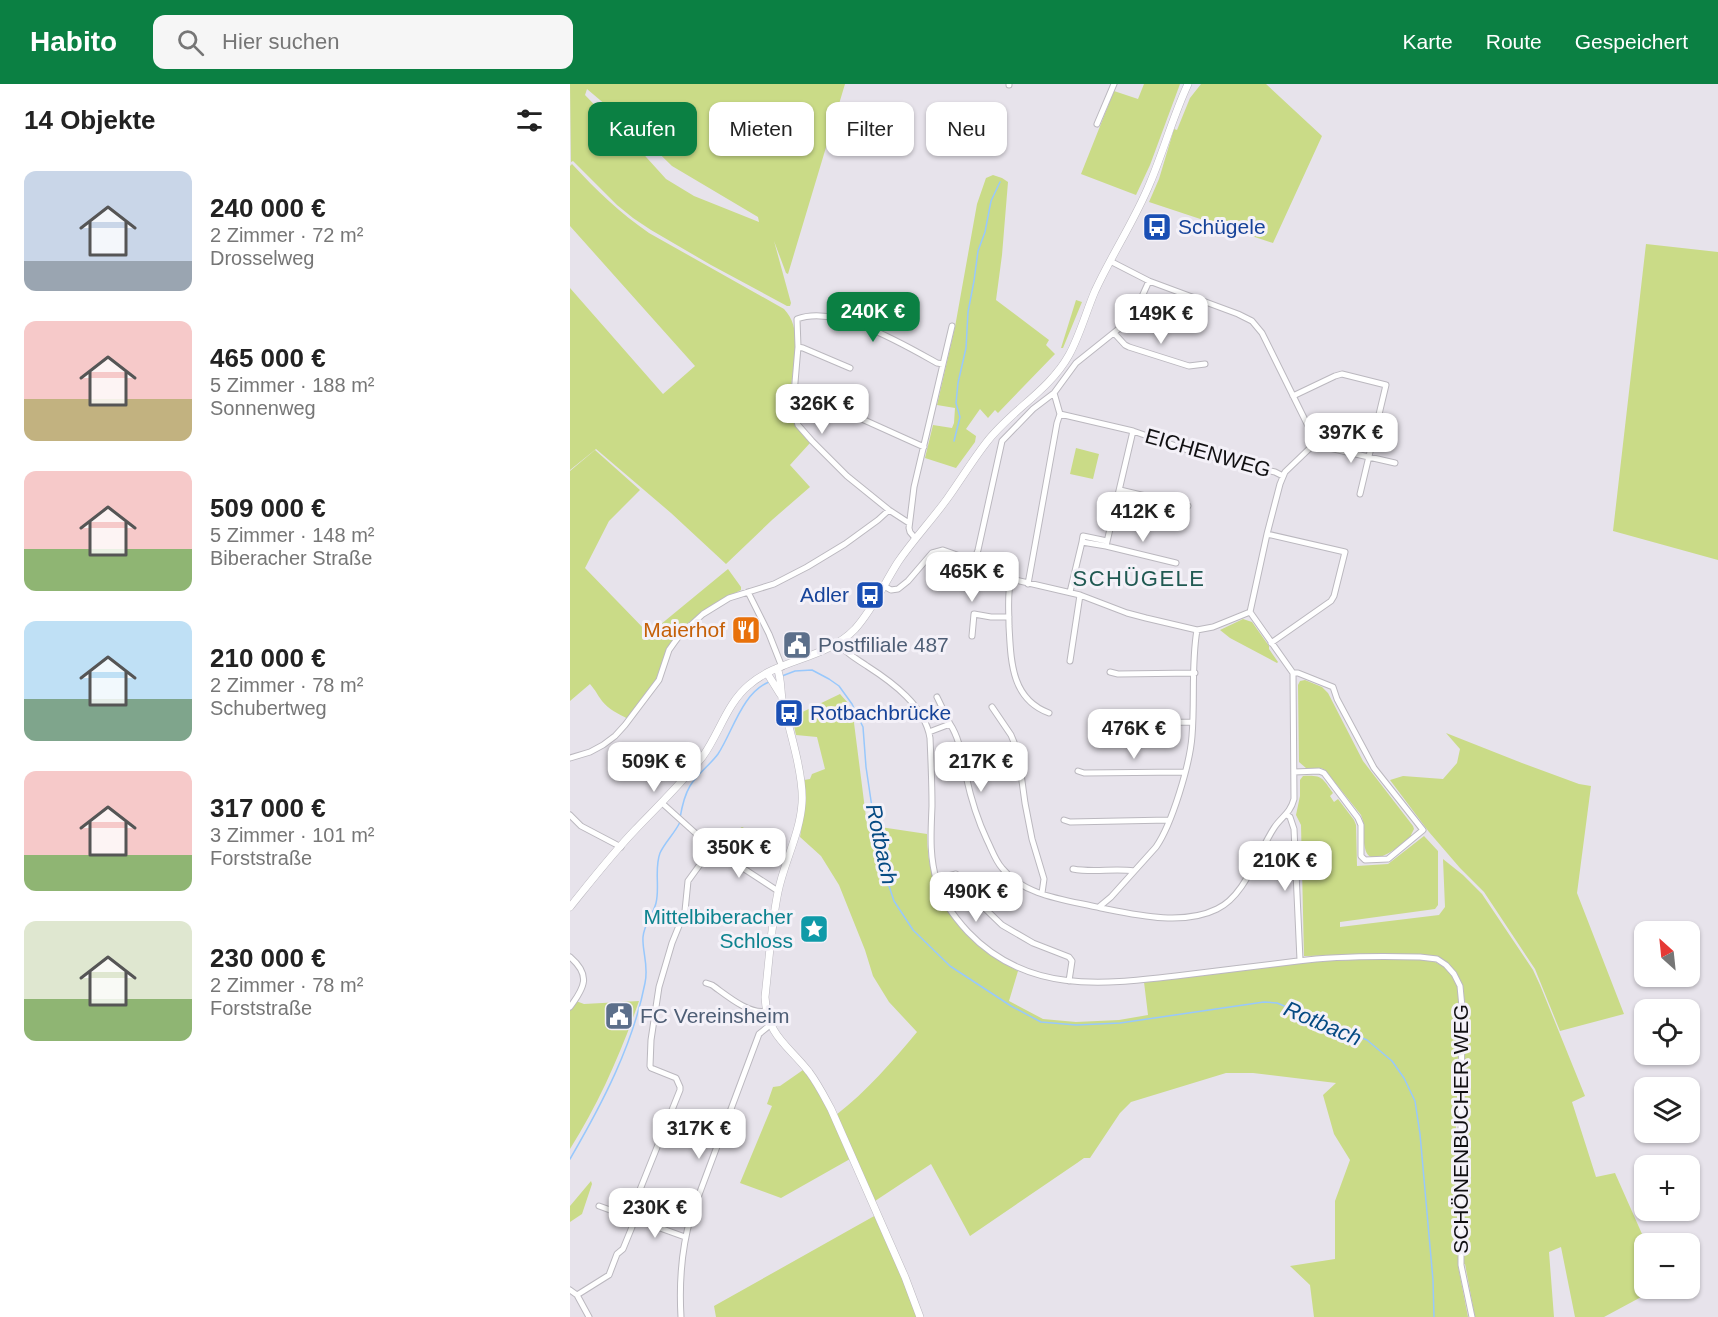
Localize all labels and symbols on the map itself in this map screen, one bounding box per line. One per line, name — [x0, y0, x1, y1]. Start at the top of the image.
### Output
bus stop icon: Schügele — [1141, 211, 1173, 243]
place label: Schügele — [1178, 215, 1266, 238]
pin: 240K € — [824, 292, 922, 343]
pin: 149K € — [1112, 294, 1210, 345]
pin: 326K € — [773, 384, 871, 435]
pin: 397K € — [1302, 413, 1400, 464]
street label: EICHENWEG — [1143, 424, 1274, 481]
pin: 412K € — [1094, 492, 1192, 543]
pin: 465K € — [923, 552, 1021, 603]
district label: SCHÜGELE — [1072, 566, 1206, 591]
bus stop icon: Adler — [854, 579, 886, 611]
place label: Adler — [800, 583, 849, 606]
restaurant icon: Maierhof — [730, 614, 762, 646]
place label: Maierhof — [643, 618, 725, 641]
public building icon: Postfiliale 487 — [781, 629, 813, 661]
place label: Postfiliale 487 — [818, 633, 949, 656]
bus stop icon: Rotbachbrücke — [773, 697, 805, 729]
place label: Rotbachbrücke — [810, 701, 951, 724]
pin: 476K € — [1085, 709, 1183, 760]
pin: 509K € — [605, 742, 703, 793]
pin: 217K € — [932, 742, 1030, 793]
water label: Rotbach — [861, 801, 902, 887]
pin: 350K € — [690, 828, 788, 879]
pin: 210K € — [1236, 841, 1334, 892]
pin: 490K € — [927, 872, 1025, 923]
place label: Mittelbiberacher Schloss — [644, 905, 793, 952]
place icon: Mittelbiberacher Schloss — [798, 913, 830, 945]
north arrow — [1634, 921, 1700, 987]
water label: Rotbach — [1280, 996, 1365, 1051]
public building icon: FC Vereinsheim — [603, 1000, 635, 1032]
place label: FC Vereinsheim — [640, 1004, 789, 1027]
street label: SCHÖNENBUCHER WEG — [1449, 1004, 1472, 1254]
pin: 317K € — [650, 1109, 748, 1160]
pin: 230K € — [606, 1188, 704, 1239]

